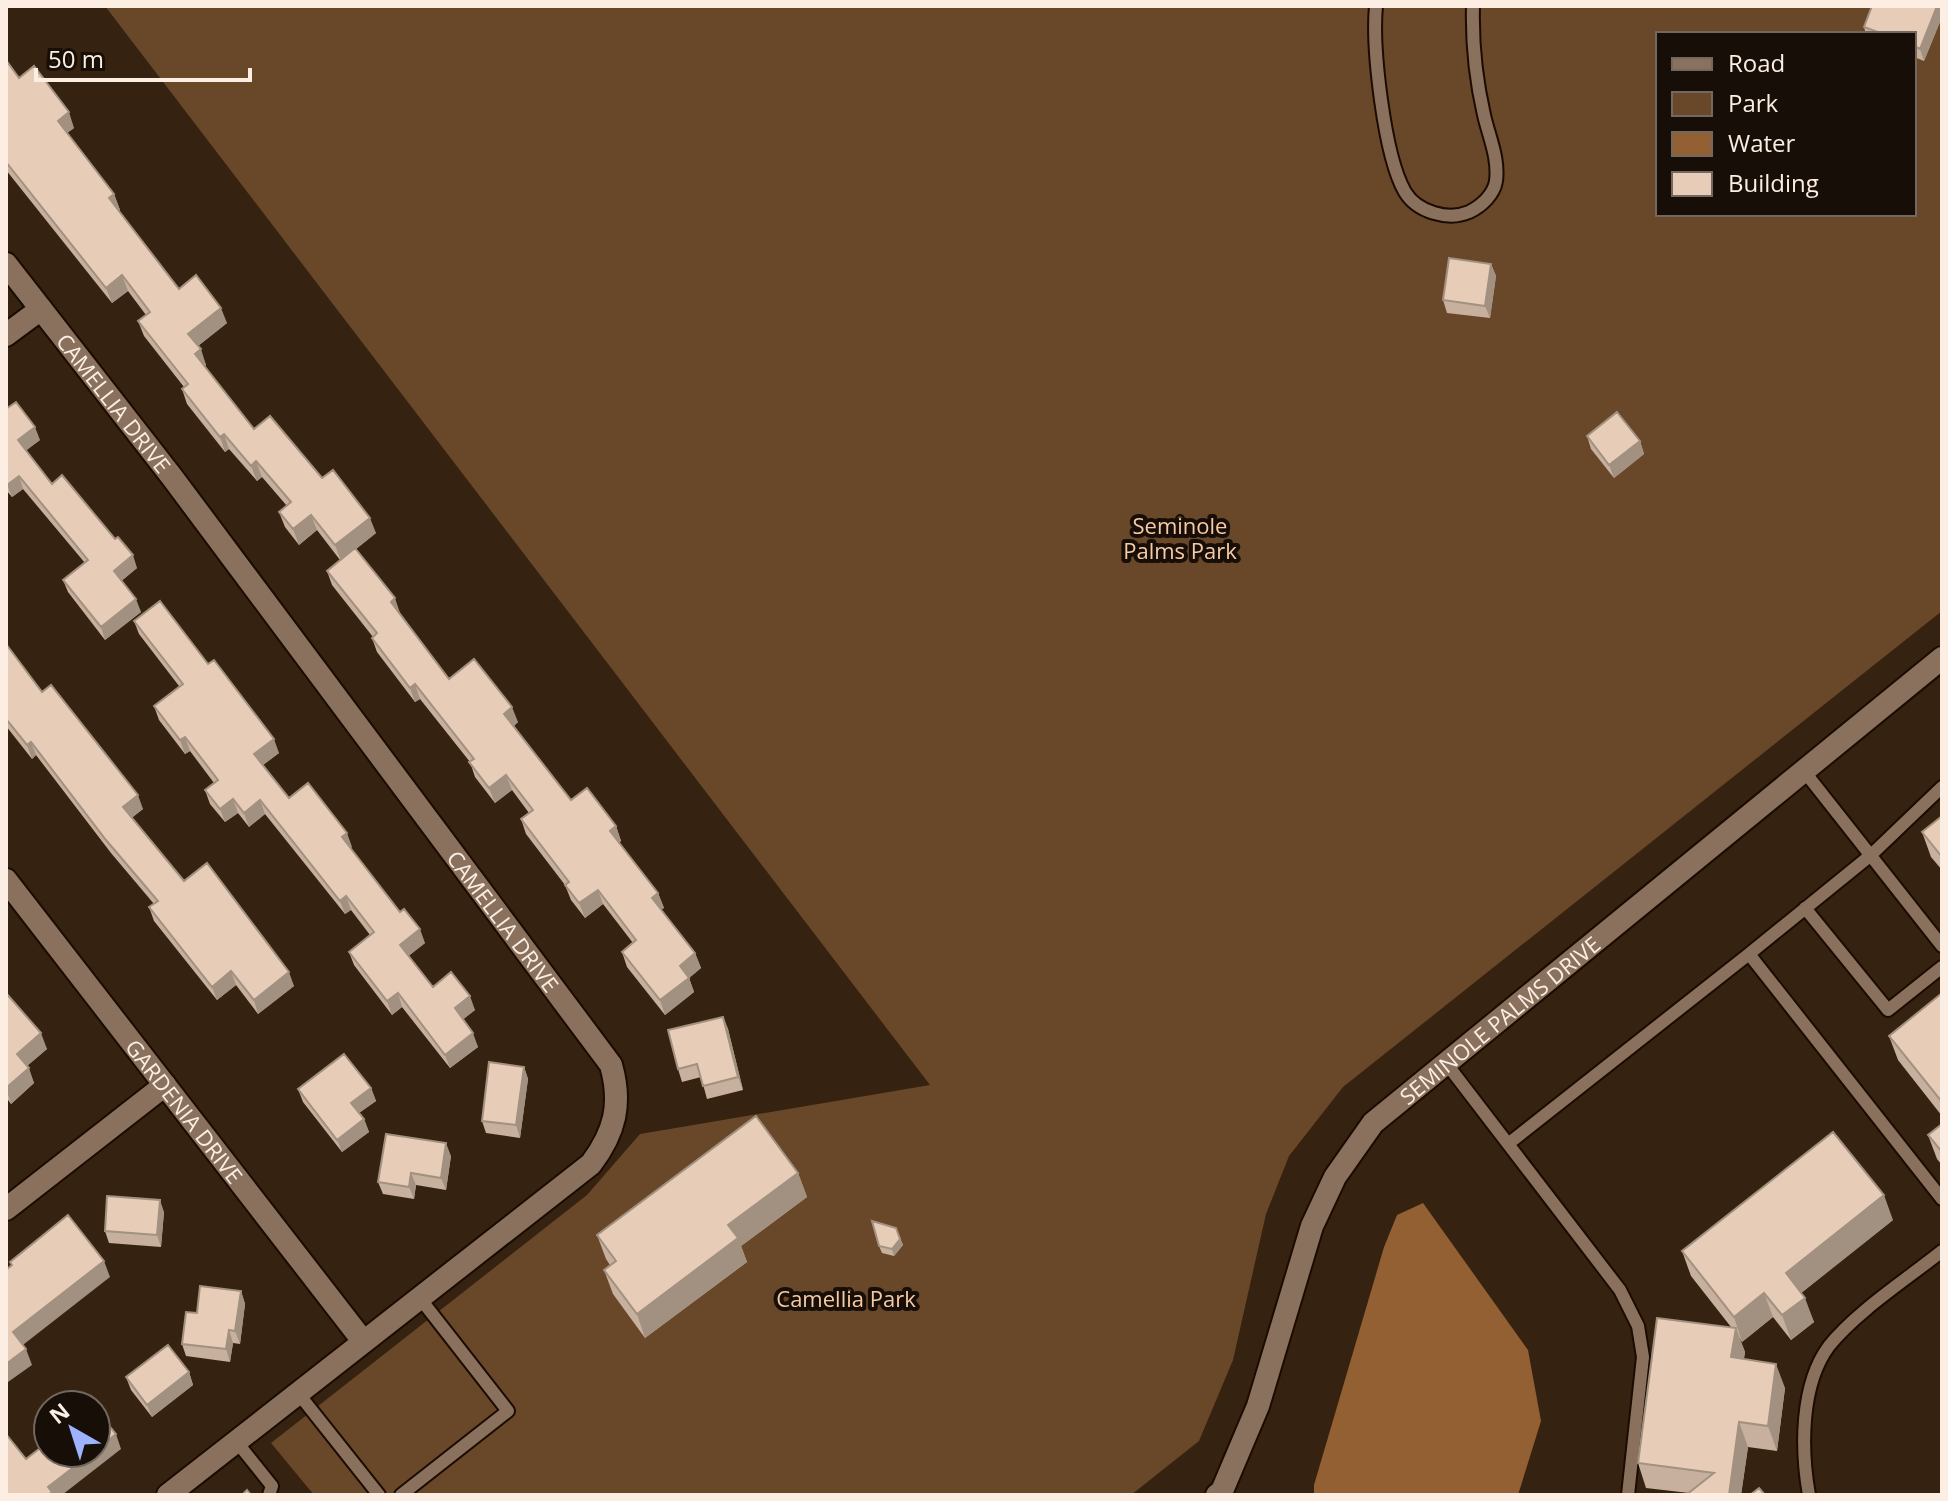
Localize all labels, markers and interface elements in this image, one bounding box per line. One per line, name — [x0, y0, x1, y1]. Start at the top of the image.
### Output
scale bar — [36, 32, 250, 82]
legend — [1656, 32, 1916, 216]
text: 50 m — [48, 42, 104, 75]
text: Road — [1728, 46, 1785, 79]
text: Park — [1728, 86, 1779, 119]
text: Water — [1728, 126, 1796, 159]
text: Building — [1728, 166, 1819, 199]
street label: CAMELLIA DRIVE — [50, 327, 178, 479]
park label: Seminole Palms Park — [1123, 510, 1237, 565]
street label: CAMELLIA DRIVE — [441, 844, 566, 998]
street label: SEMINOLE PALMS DRIVE — [1393, 929, 1606, 1111]
street label: GARDENIA DRIVE — [119, 1032, 250, 1189]
park label: Camellia Park — [776, 1283, 916, 1313]
north arrow — [32, 1389, 112, 1469]
text: N — [42, 1395, 75, 1430]

